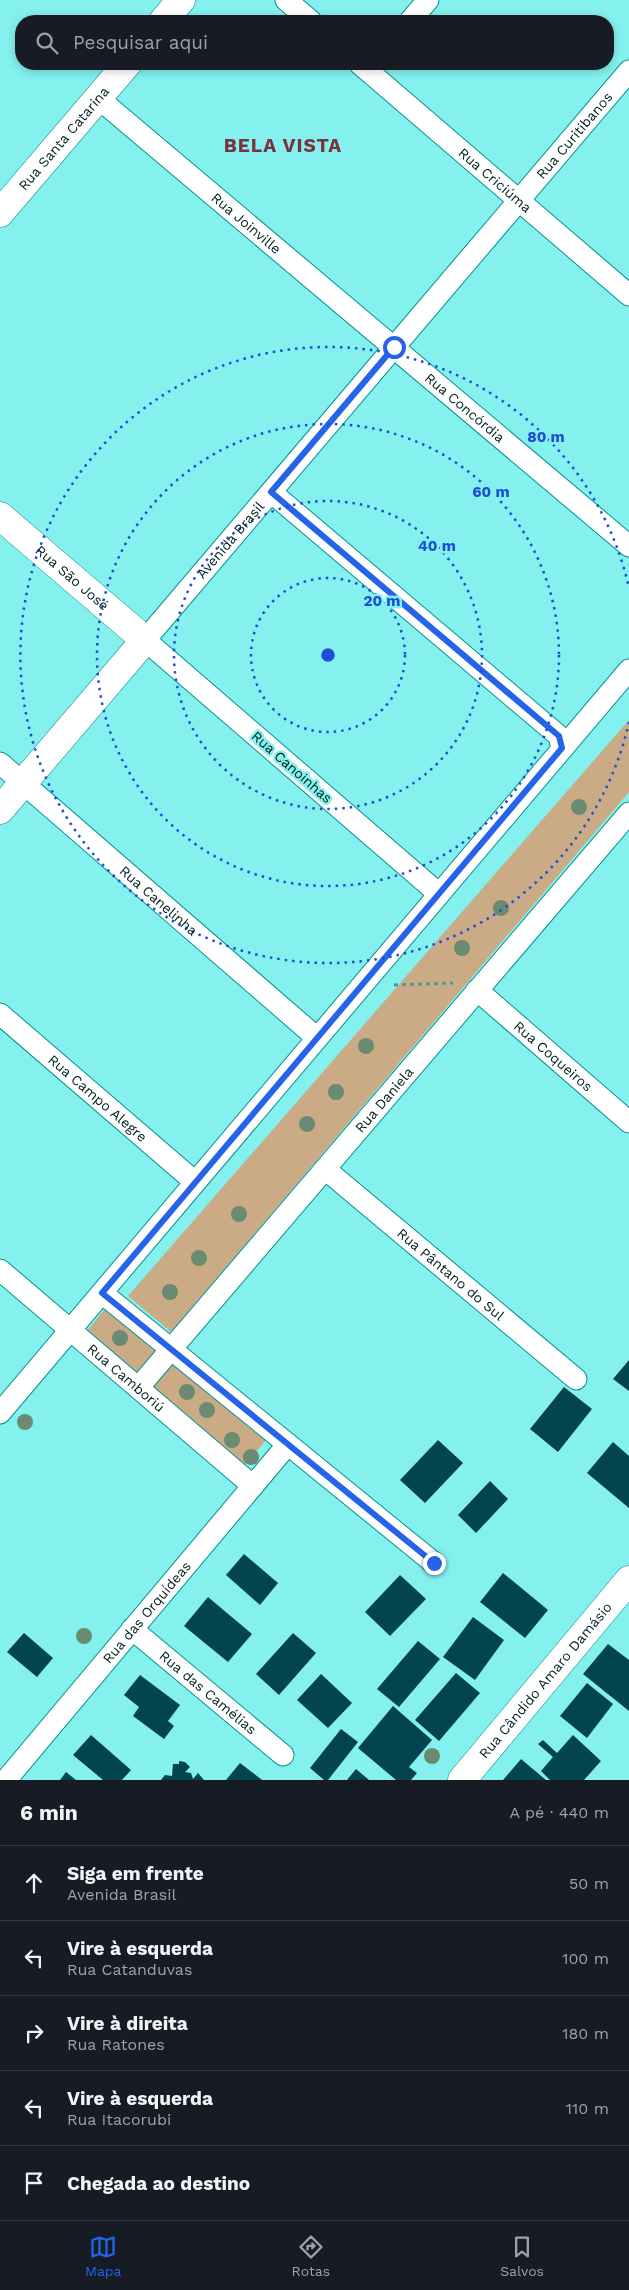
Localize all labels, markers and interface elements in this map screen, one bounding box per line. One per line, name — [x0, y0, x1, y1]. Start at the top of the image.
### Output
search box — [15, 15, 614, 70]
icon: search — [33, 29, 61, 57]
text: Pesquisar aqui — [73, 31, 208, 54]
street label: Rua Santa Catarina — [15, 83, 112, 193]
street label: Rua Curitibanos — [533, 89, 616, 182]
district label: BELA VISTA — [224, 134, 342, 157]
street label: Rua Criciúma — [455, 144, 535, 216]
street label: Rua Joinville — [208, 189, 284, 257]
route start — [383, 336, 406, 359]
street label: Rua Concórdia — [422, 369, 508, 446]
text: 80 m — [527, 428, 565, 446]
text: 60 m — [472, 483, 510, 501]
street label: Avenida Brasil — [193, 498, 268, 582]
text: 40 m — [418, 537, 456, 555]
street label: Rua São José — [32, 542, 112, 614]
text: 20 m — [363, 592, 401, 610]
centre of rings — [319, 646, 337, 664]
street label: Rua Canoinhas — [249, 728, 335, 806]
street label: Rua Canelinha — [116, 863, 201, 939]
street label: Rua Coqueiros — [511, 1018, 596, 1095]
street label: Rua Campo Alegre — [45, 1051, 150, 1145]
street label: Rua Daniela — [352, 1064, 417, 1136]
street label: Rua Pântano do Sul — [394, 1225, 508, 1324]
street label: Rua Camboriú — [84, 1340, 168, 1415]
route end — [423, 1552, 446, 1575]
street label: Rua das Orquídeas — [99, 1558, 194, 1667]
street label: Rua Cândido Amaro Damásio — [476, 1599, 615, 1761]
street label: Rua das Camélias — [156, 1647, 260, 1737]
text: 6 min — [20, 1800, 78, 1825]
text: A pé · 440 m — [510, 1803, 609, 1822]
text: Siga em frente — [67, 1862, 204, 1885]
icon: ahead — [20, 1869, 48, 1897]
text: 50 m — [569, 1874, 609, 1893]
text: Avenida Brasil — [67, 1885, 176, 1904]
text: Vire à esquerda — [67, 1937, 213, 1960]
icon: left — [20, 1944, 48, 1972]
text: 100 m — [562, 1949, 609, 1968]
text: Rua Catanduvas — [67, 1960, 192, 1979]
text: Vire à direita — [67, 2012, 188, 2035]
icon: right — [20, 2019, 48, 2047]
text: 180 m — [562, 2024, 609, 2043]
text: Rua Ratones — [67, 2035, 165, 2054]
text: Vire à esquerda — [67, 2087, 213, 2110]
icon: left — [20, 2094, 48, 2122]
text: 110 m — [566, 2099, 609, 2118]
text: Rua Itacorubi — [67, 2110, 171, 2129]
icon: arrive — [20, 2169, 48, 2197]
text: Chegada ao destino — [67, 2172, 250, 2195]
tab: Mapa — [85, 2233, 122, 2279]
tab: Rotas — [292, 2233, 330, 2279]
tab: Salvos — [500, 2233, 544, 2279]

